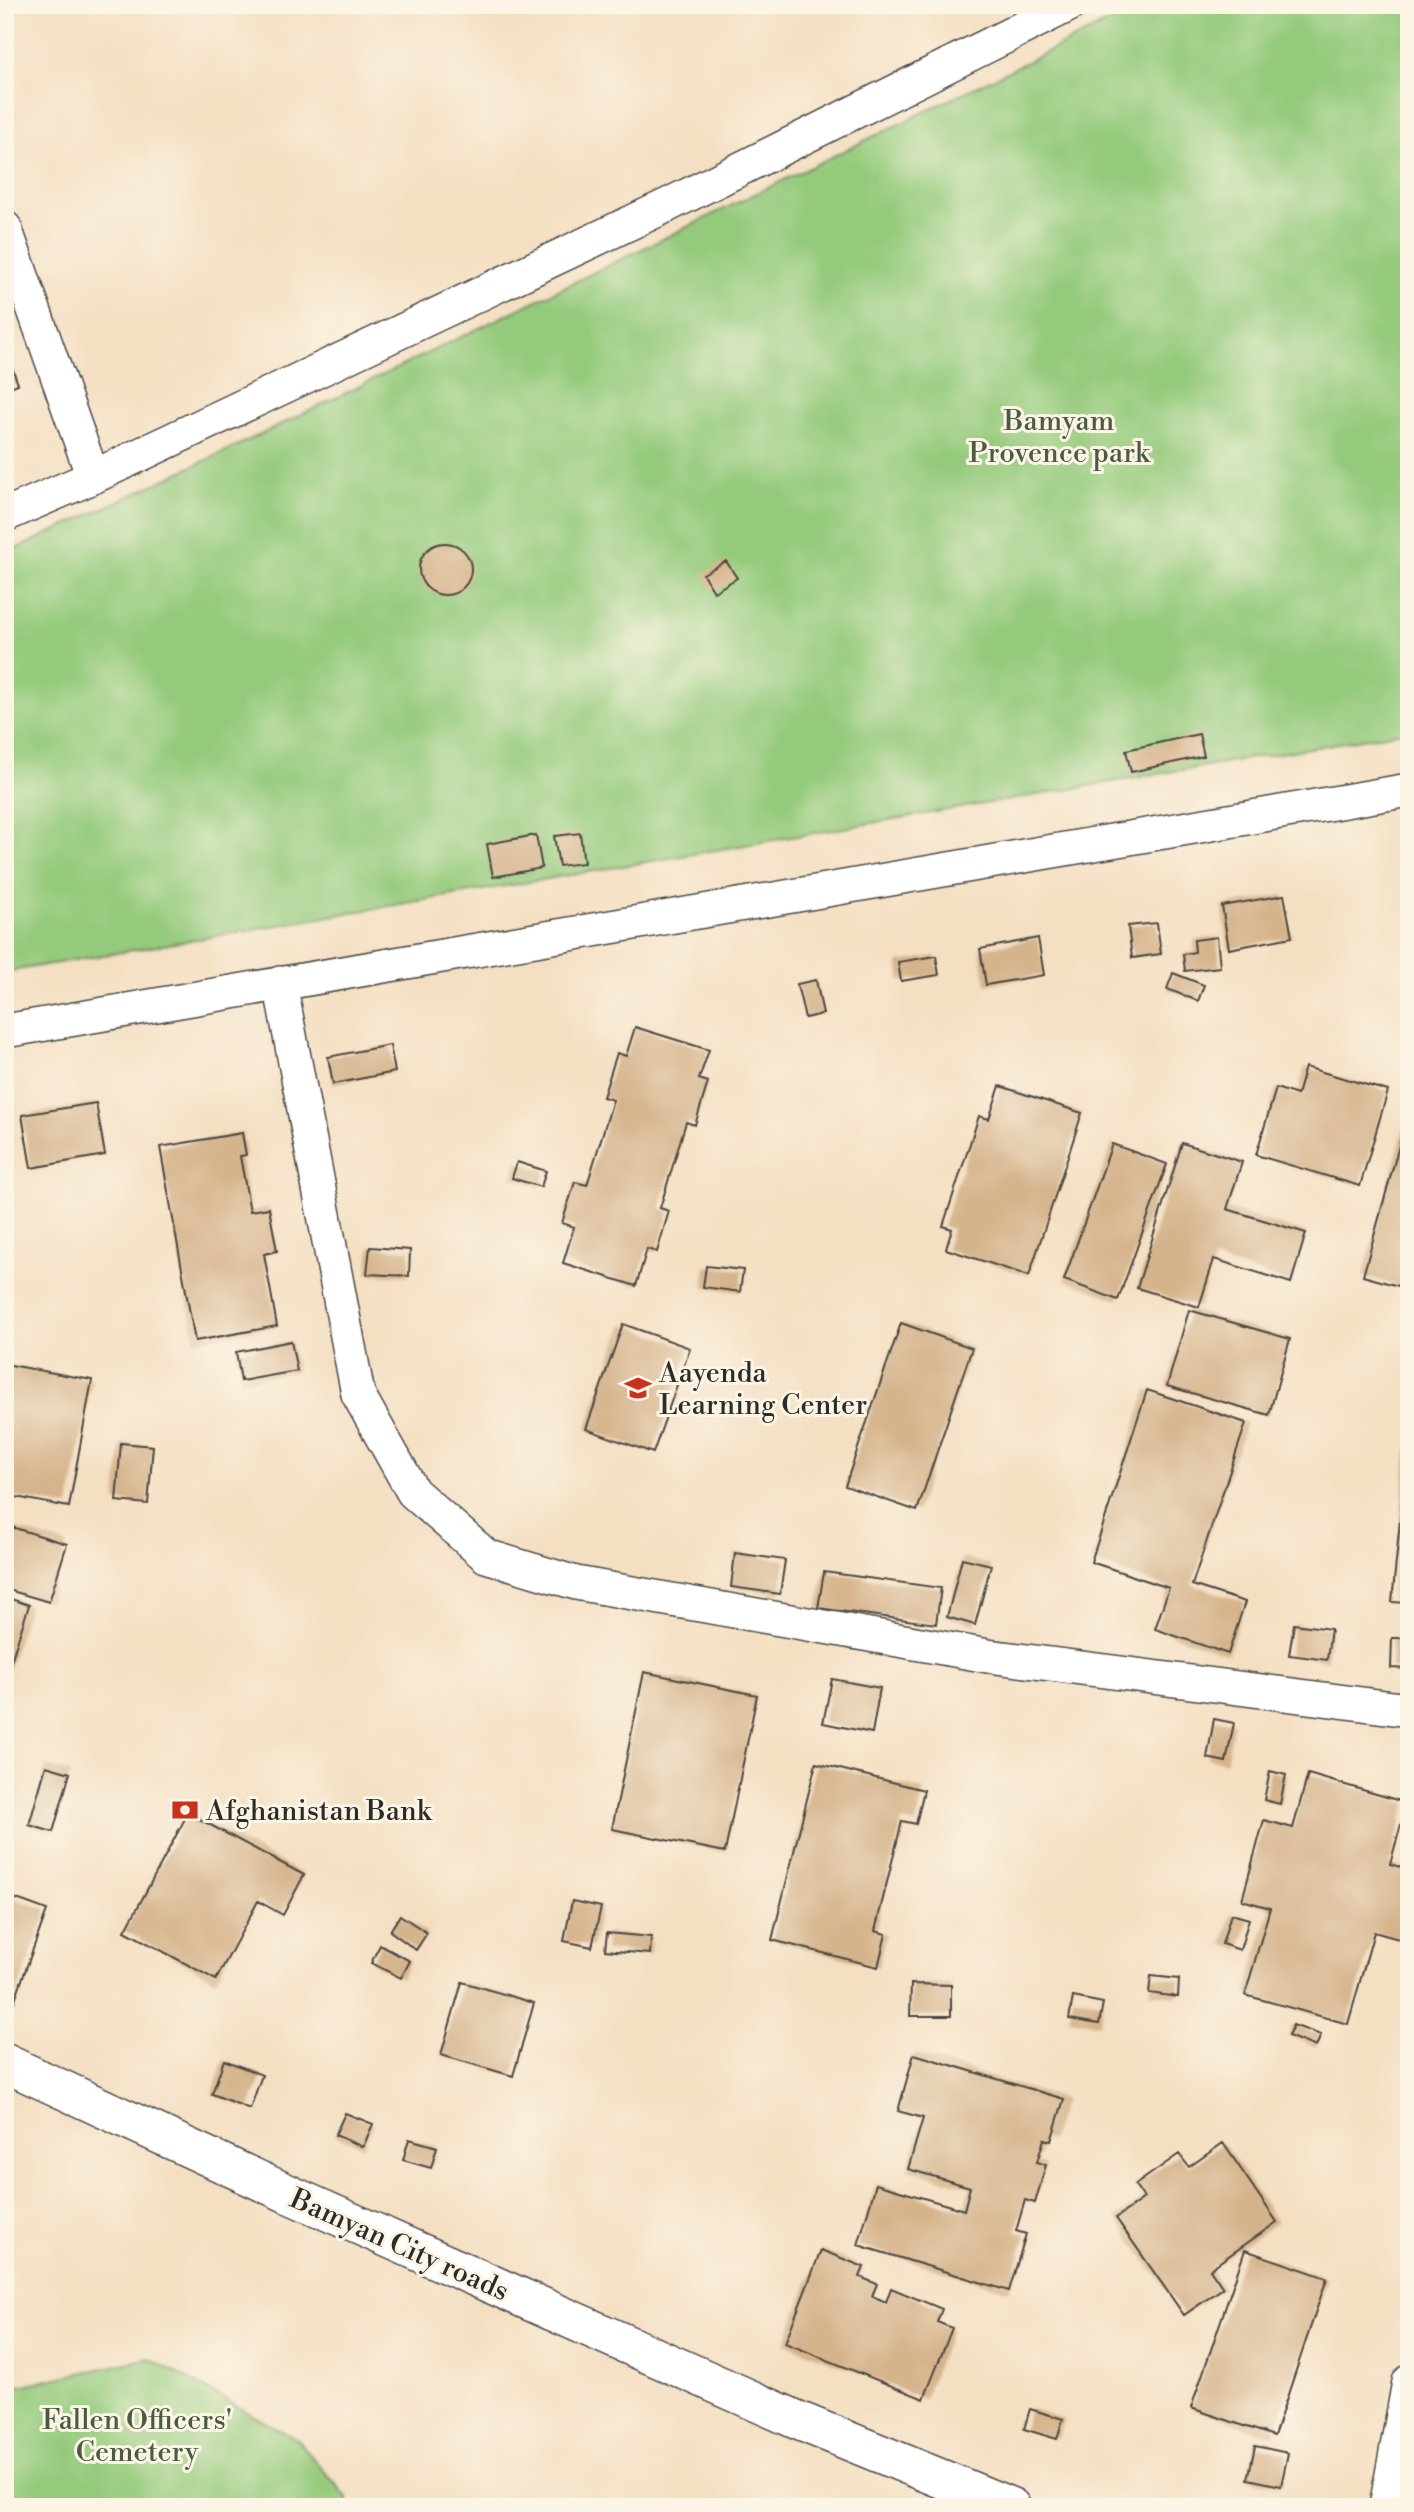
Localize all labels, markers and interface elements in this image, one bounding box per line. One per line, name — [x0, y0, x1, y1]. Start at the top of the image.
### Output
park label: Bamyam Provence park — [968, 404, 1151, 471]
place label: Aayenda Learning Center — [658, 1356, 867, 1423]
school or university icon: Aayenda Learning Center — [623, 1373, 653, 1403]
place label: Afghanistan Bank — [205, 1794, 433, 1829]
bank icon: Afghanistan Bank — [170, 1795, 200, 1825]
street label: Bamyan City roads — [284, 2181, 514, 2309]
park label: Fallen Officers' Cemetery — [42, 2403, 232, 2470]

